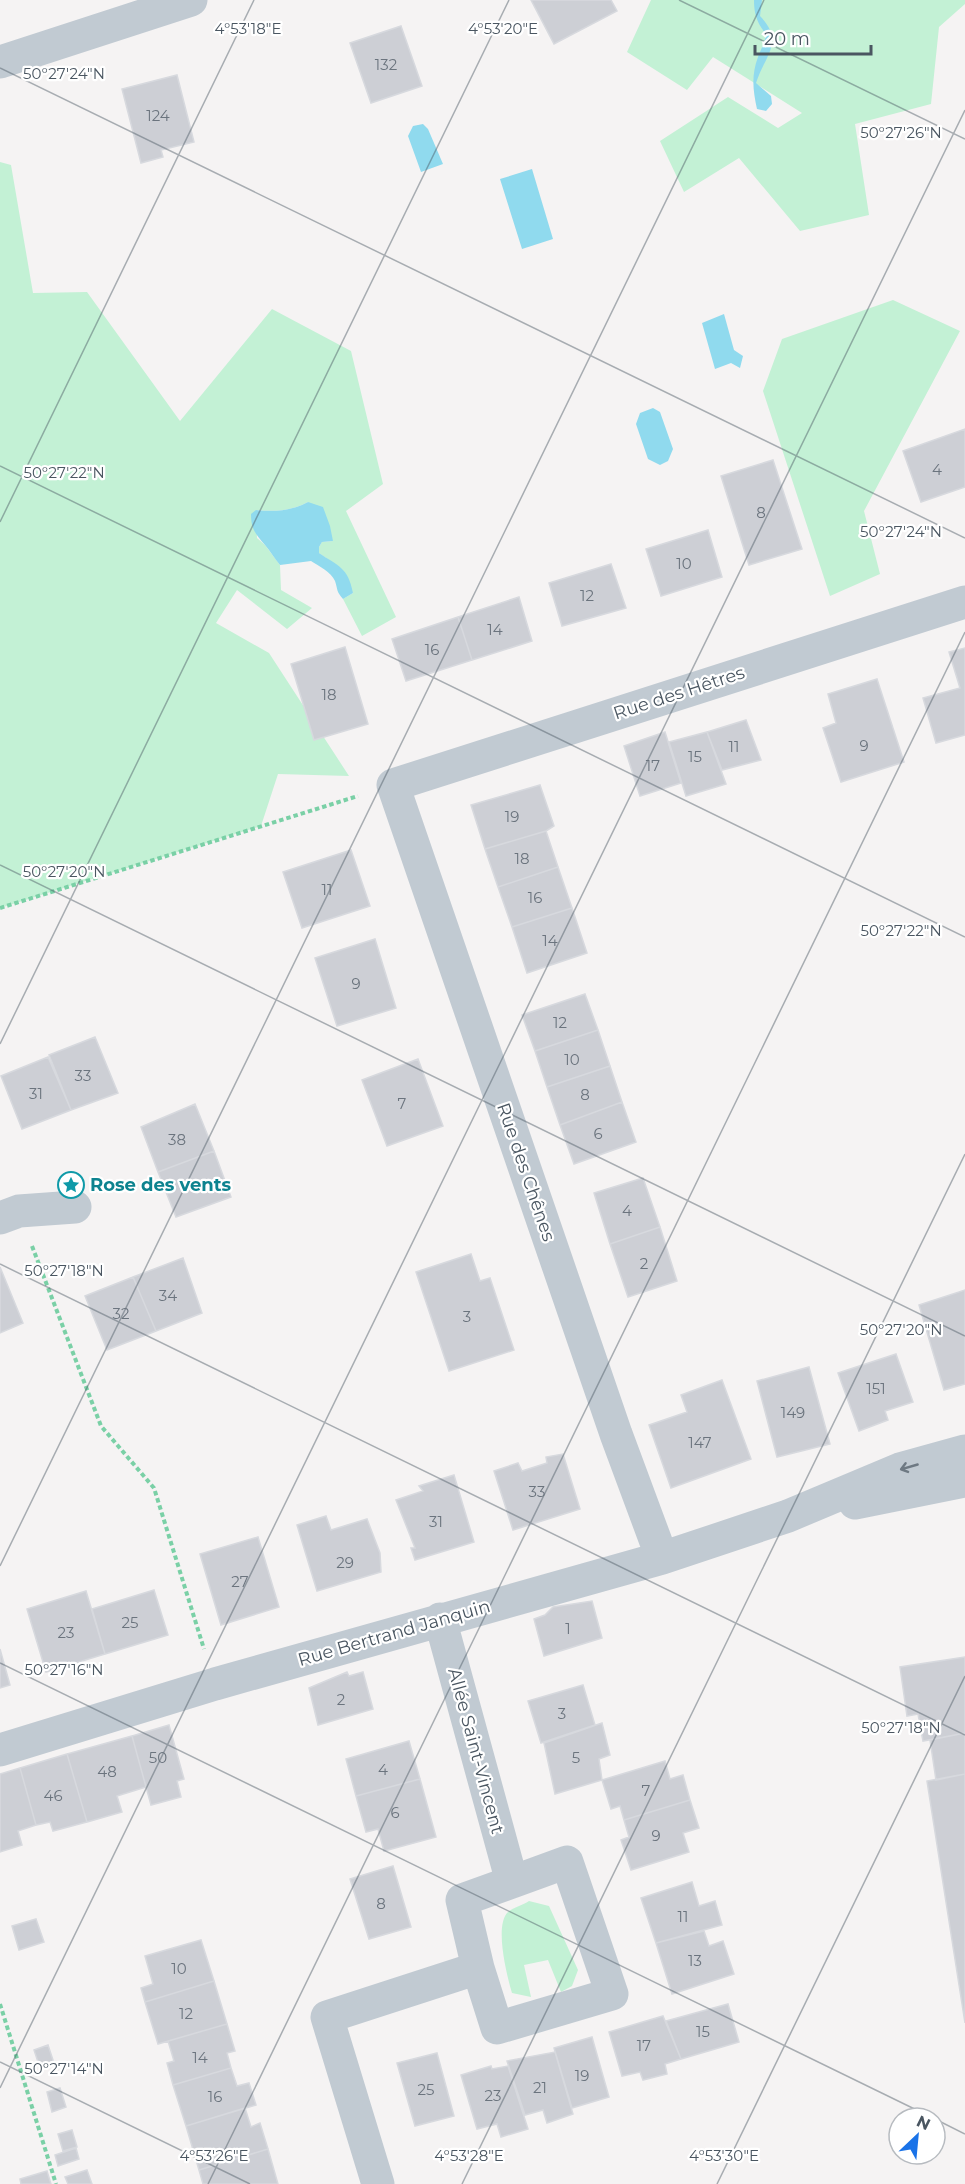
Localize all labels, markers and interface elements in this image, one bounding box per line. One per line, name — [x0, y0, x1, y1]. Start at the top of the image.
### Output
scale bar — [755, 18, 870, 56]
text: 4°53'18"E — [215, 19, 282, 38]
text: 4°53'20"E — [468, 19, 538, 38]
text: 20 m — [764, 28, 810, 50]
house number: 132 — [375, 55, 397, 74]
text: 50°27'24"N — [23, 64, 105, 83]
house number: 124 — [146, 106, 170, 125]
text: 50°27'26"N — [860, 123, 942, 142]
house number: 4 — [932, 460, 942, 479]
text: 50°27'22"N — [23, 463, 105, 482]
house number: 8 — [756, 503, 766, 522]
text: 50°27'24"N — [860, 522, 942, 541]
house number: 10 — [676, 554, 692, 573]
house number: 12 — [580, 586, 594, 605]
house number: 14 — [487, 620, 503, 639]
house number: 16 — [425, 640, 439, 659]
street label: Rue des Hêtres — [611, 661, 748, 725]
house number: 18 — [322, 685, 337, 704]
house number: 9 — [859, 736, 869, 755]
house number: 11 — [729, 737, 739, 756]
house number: 15 — [688, 747, 702, 766]
house number: 17 — [646, 756, 660, 775]
house number: 19 — [505, 807, 519, 826]
house number: 18 — [515, 849, 530, 868]
text: 50°27'20"N — [23, 862, 105, 881]
house number: 11 — [322, 880, 332, 899]
house number: 16 — [528, 888, 542, 907]
text: 50°27'22"N — [860, 921, 942, 940]
house number: 14 — [542, 931, 558, 950]
house number: 9 — [351, 974, 361, 993]
house number: 12 — [553, 1013, 567, 1032]
house number: 10 — [564, 1050, 580, 1069]
house number: 33 — [75, 1066, 91, 1085]
house number: 31 — [29, 1084, 43, 1103]
house number: 8 — [580, 1085, 590, 1104]
house number: 7 — [398, 1094, 407, 1113]
street label: Rue des Chênes — [492, 1100, 560, 1244]
house number: 6 — [593, 1124, 603, 1143]
house number: 38 — [168, 1130, 186, 1149]
place icon: Rose des vents — [56, 1170, 86, 1200]
place label: Rose des vents — [90, 1174, 232, 1196]
house number: 4 — [622, 1201, 632, 1220]
house number: 2 — [640, 1254, 648, 1273]
text: 50°27'18"N — [24, 1261, 104, 1280]
house number: 34 — [159, 1286, 177, 1305]
house number: 32 — [113, 1304, 129, 1323]
house number: 3 — [463, 1307, 471, 1326]
text: 50°27'20"N — [860, 1320, 942, 1339]
house number: 151 — [866, 1379, 886, 1398]
house number: 149 — [781, 1403, 805, 1422]
house number: 147 — [688, 1433, 712, 1452]
one-way arrow — [900, 1462, 919, 1473]
house number: 33 — [529, 1482, 545, 1501]
house number: 31 — [429, 1512, 443, 1531]
house number: 29 — [336, 1553, 354, 1572]
house number: 27 — [231, 1572, 249, 1591]
street label: Rue Bertrand Janquin — [295, 1595, 493, 1671]
house number: 25 — [121, 1613, 139, 1632]
house number: 1 — [565, 1619, 571, 1638]
house number: 23 — [58, 1623, 74, 1642]
text: 50°27'16"N — [25, 1660, 103, 1679]
street label: Allée Saint-Vincent — [443, 1666, 509, 1836]
house number: 2 — [337, 1690, 345, 1709]
house number: 3 — [558, 1704, 566, 1723]
text: 50°27'18"N — [861, 1718, 941, 1737]
house number: 50 — [149, 1748, 167, 1767]
house number: 5 — [572, 1748, 580, 1767]
house number: 4 — [378, 1760, 388, 1779]
house number: 48 — [97, 1762, 117, 1781]
house number: 7 — [642, 1781, 651, 1800]
house number: 46 — [43, 1786, 63, 1805]
house number: 6 — [390, 1803, 400, 1822]
house number: 9 — [651, 1826, 661, 1845]
house number: 8 — [376, 1894, 386, 1913]
house number: 11 — [678, 1907, 688, 1926]
house number: 13 — [688, 1951, 702, 1970]
house number: 10 — [171, 1959, 187, 1978]
house number: 12 — [179, 2004, 193, 2023]
house number: 15 — [696, 2022, 710, 2041]
house number: 17 — [637, 2036, 651, 2055]
house number: 14 — [192, 2048, 208, 2067]
text: 50°27'14"N — [24, 2059, 104, 2078]
house number: 19 — [575, 2066, 589, 2085]
house number: 21 — [533, 2078, 547, 2097]
house number: 25 — [417, 2080, 435, 2099]
house number: 23 — [485, 2086, 501, 2105]
house number: 16 — [208, 2087, 222, 2106]
north arrow — [887, 2106, 947, 2166]
text: N — [913, 2112, 933, 2134]
text: 4°53'26"E — [179, 2146, 249, 2165]
text: 4°53'28"E — [434, 2146, 504, 2165]
text: 4°53'30"E — [689, 2146, 759, 2165]

